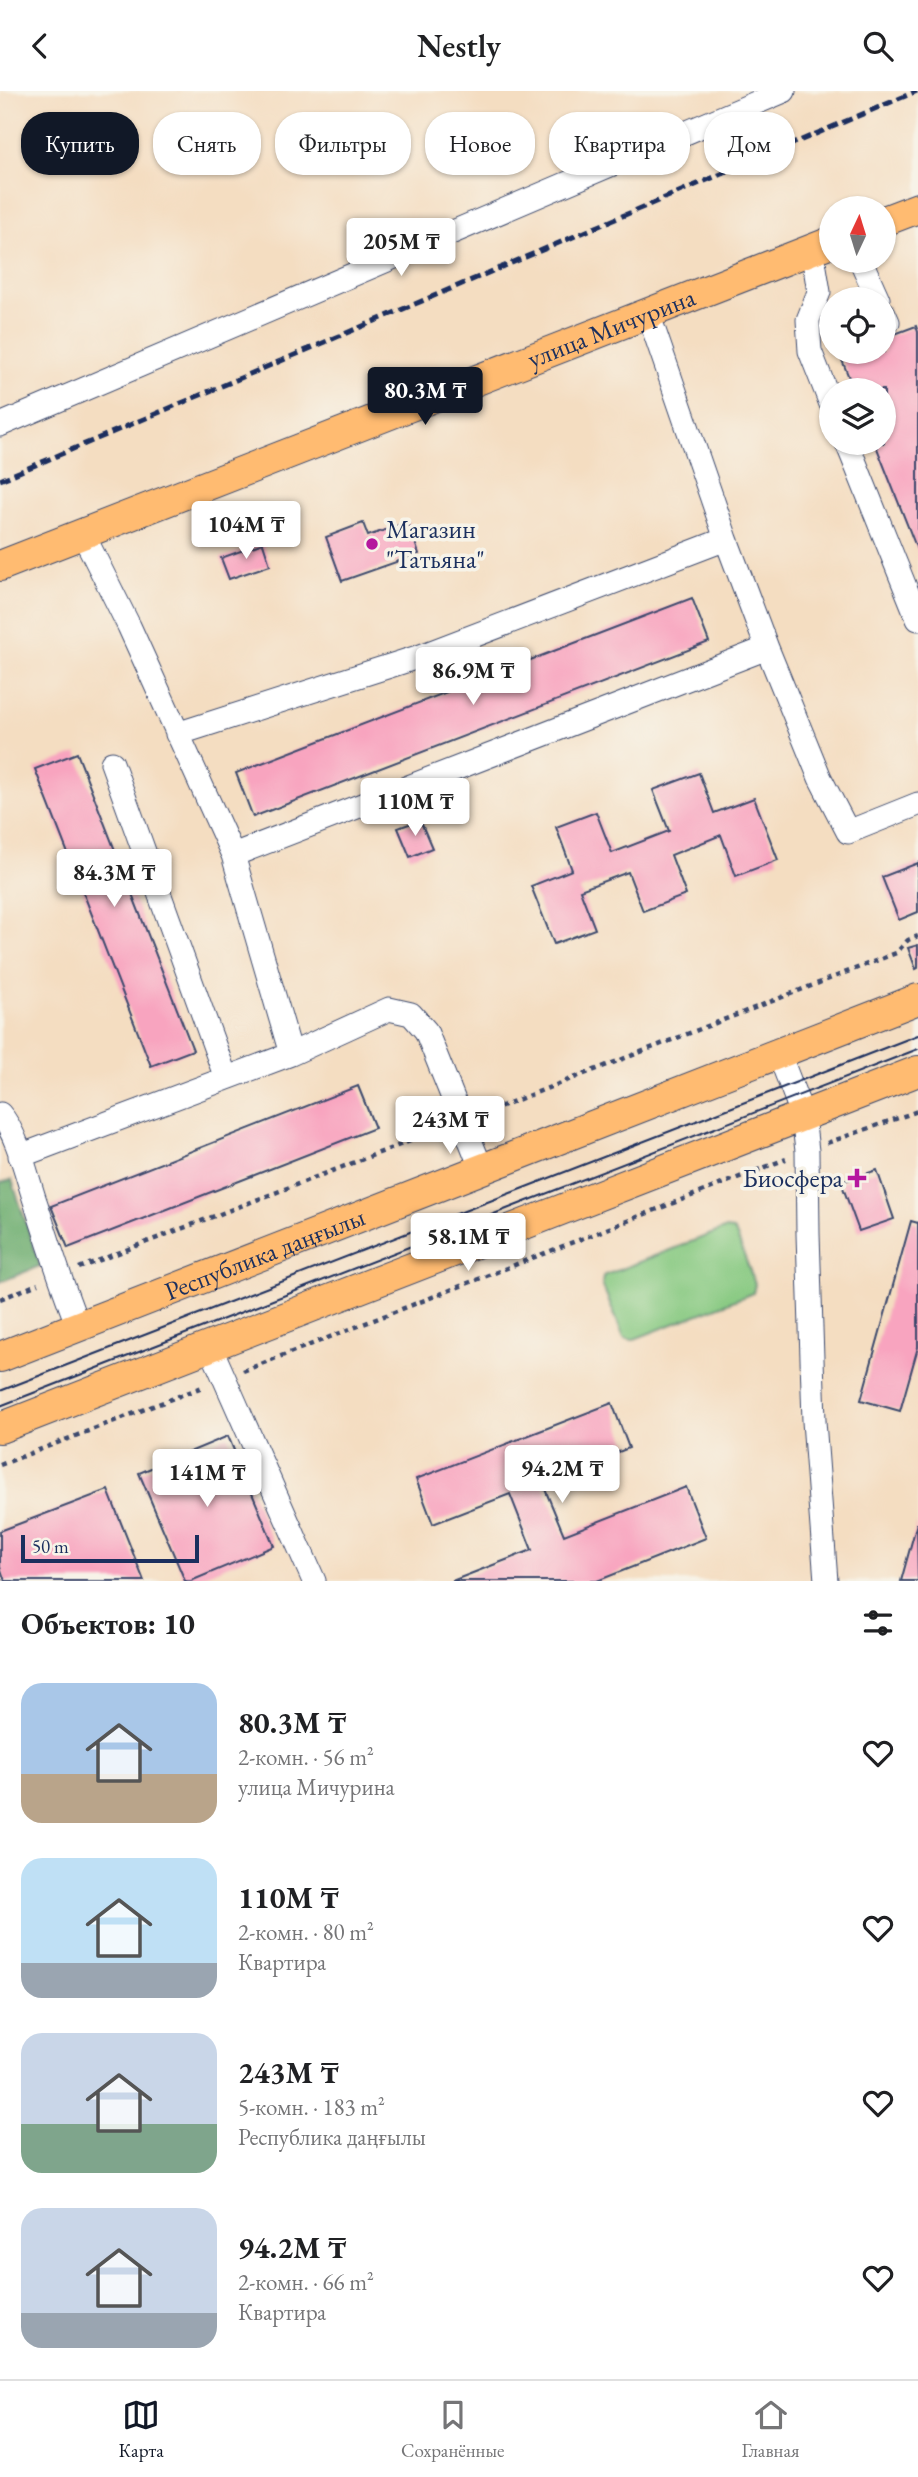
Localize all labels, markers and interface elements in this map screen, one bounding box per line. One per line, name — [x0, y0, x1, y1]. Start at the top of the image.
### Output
text: Nestly — [417, 25, 501, 67]
icon: back — [21, 27, 59, 65]
icon: search — [859, 27, 897, 65]
chip: Купить — [21, 112, 139, 175]
chip: Снять — [153, 112, 261, 175]
chip: Фильтры — [275, 112, 411, 175]
chip: Новое — [425, 112, 535, 175]
chip: Квартира — [549, 112, 690, 175]
chip: Дом — [704, 112, 795, 175]
north arrow — [819, 196, 896, 273]
map controls — [819, 196, 896, 455]
pin: 205M ₸ — [344, 219, 458, 278]
text: 205M ₸ — [362, 226, 440, 256]
street label: улица Мичурина — [522, 279, 701, 376]
button: locate — [819, 287, 896, 364]
pin: 80.3M ₸ — [360, 367, 490, 427]
text: 80.3M ₸ — [384, 375, 466, 405]
button: layers — [819, 378, 896, 455]
pin: 104M ₸ — [189, 501, 303, 561]
text: 104M ₸ — [207, 509, 285, 539]
place label: Магазин "Татьяна" — [386, 512, 485, 576]
marker: Магазин "Татьяна" — [364, 536, 380, 552]
pin: 86.9M ₸ — [408, 647, 538, 707]
text: 86.9M ₸ — [432, 655, 514, 685]
pin: 110M ₸ — [358, 779, 472, 838]
text: 110M ₸ — [376, 786, 454, 816]
pin: 84.3M ₸ — [49, 849, 179, 909]
text: 84.3M ₸ — [73, 857, 155, 887]
pin: 243M ₸ — [393, 1097, 507, 1156]
text: 243M ₸ — [411, 1104, 489, 1134]
place label: Биосфера — [742, 1161, 844, 1195]
marker: Биосфера — [849, 1170, 865, 1186]
street label: Республика даңғылы — [159, 1199, 370, 1308]
pin: 58.1M ₸ — [403, 1213, 533, 1273]
text: 58.1M ₸ — [427, 1221, 509, 1251]
pin: 94.2M ₸ — [497, 1445, 627, 1505]
pin: 141M ₸ — [150, 1449, 264, 1509]
text: 94.2M ₸ — [521, 1453, 603, 1483]
text: 141M ₸ — [168, 1457, 246, 1487]
scale bar — [21, 1532, 200, 1564]
text: 50 m — [32, 1534, 69, 1559]
text: Объектов: 10 — [21, 1604, 195, 1643]
icon: filters — [859, 1604, 897, 1642]
text: 80.3M ₸ — [238, 1703, 346, 1742]
icon: home — [77, 1711, 161, 1795]
icon: heart — [859, 1734, 897, 1772]
text: 2-комн. · 56 m² — [238, 1742, 374, 1772]
text: улица Мичурина — [238, 1772, 395, 1802]
text: 110M ₸ — [238, 1878, 338, 1917]
icon: home — [77, 1886, 161, 1970]
icon: heart — [859, 1909, 897, 1947]
text: 2-комн. · 80 m² — [238, 1917, 374, 1947]
text: Квартира — [238, 1947, 326, 1977]
text: 243M ₸ — [238, 2053, 338, 2092]
icon: home — [77, 2061, 161, 2145]
icon: heart — [859, 2084, 897, 2122]
text: 5-комн. · 183 m² — [238, 2092, 385, 2122]
text: Республика даңғылы — [238, 2122, 426, 2152]
text: 94.2M ₸ — [238, 2228, 346, 2267]
icon: home — [77, 2236, 161, 2320]
icon: heart — [859, 2259, 897, 2297]
text: 2-комн. · 66 m² — [238, 2267, 374, 2297]
text: Квартира — [238, 2297, 326, 2327]
tab: Карта — [119, 2396, 164, 2463]
tab: Сохранённые — [401, 2396, 505, 2463]
tab: Главная — [742, 2396, 799, 2463]

